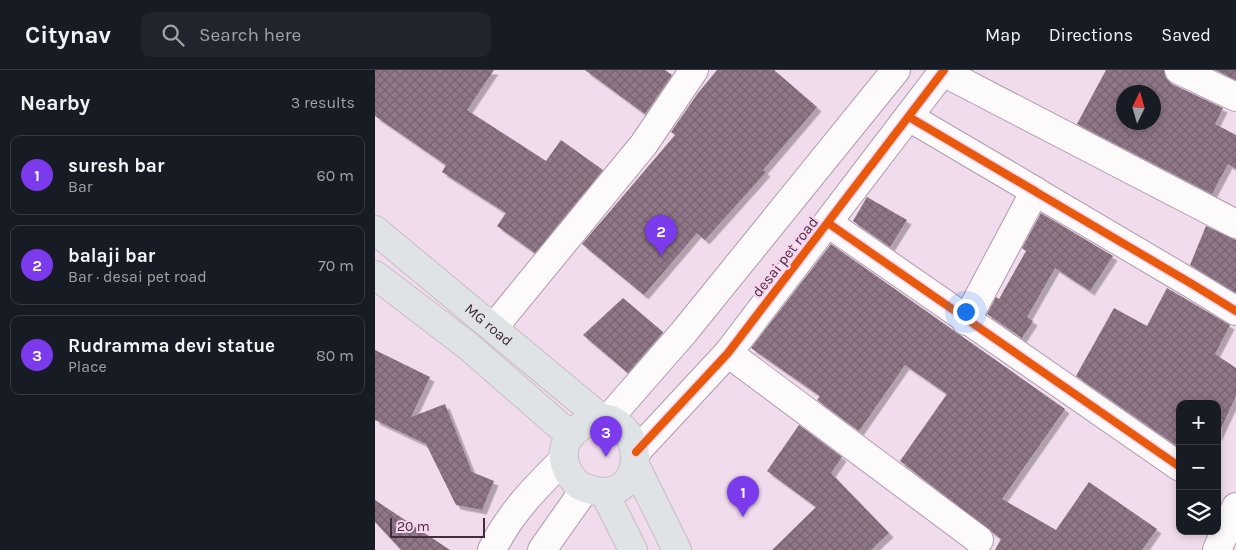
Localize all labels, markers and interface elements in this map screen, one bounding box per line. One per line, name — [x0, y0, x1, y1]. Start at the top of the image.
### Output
search box — [141, 12, 491, 57]
text: Citynav — [25, 21, 111, 49]
icon: search — [159, 21, 187, 49]
text: Search here — [199, 24, 301, 46]
text: Map — [985, 24, 1021, 46]
text: Directions — [1049, 24, 1133, 46]
text: Saved — [1161, 24, 1211, 46]
north arrow — [1116, 85, 1161, 130]
text: Nearby — [20, 91, 90, 115]
text: 3 results — [291, 93, 355, 112]
text: suresh bar — [68, 155, 164, 177]
text: 1 — [34, 166, 40, 185]
text: 60 m — [317, 166, 354, 185]
text: Bar — [68, 177, 93, 196]
street label: desai pet road — [748, 213, 822, 301]
pin: 2 — [645, 215, 677, 256]
text: balaji bar — [68, 245, 155, 267]
text: 2 — [32, 256, 42, 275]
text: 70 m — [318, 256, 354, 275]
text: Bar · desai pet road — [68, 267, 207, 286]
your location — [953, 299, 979, 325]
street label: MG road — [461, 300, 516, 350]
text: Rudramma devi statue — [68, 335, 275, 357]
text: 3 — [32, 346, 42, 365]
text: 80 m — [316, 346, 354, 365]
text: Place — [68, 357, 107, 376]
map controls — [1176, 400, 1221, 535]
button: + — [1176, 400, 1221, 445]
pin: 3 — [590, 416, 622, 457]
button: − — [1176, 445, 1221, 490]
pin: 1 — [727, 476, 759, 517]
button: layers — [1176, 490, 1221, 535]
scale bar — [390, 515, 485, 538]
text: 20 m — [397, 518, 430, 535]

